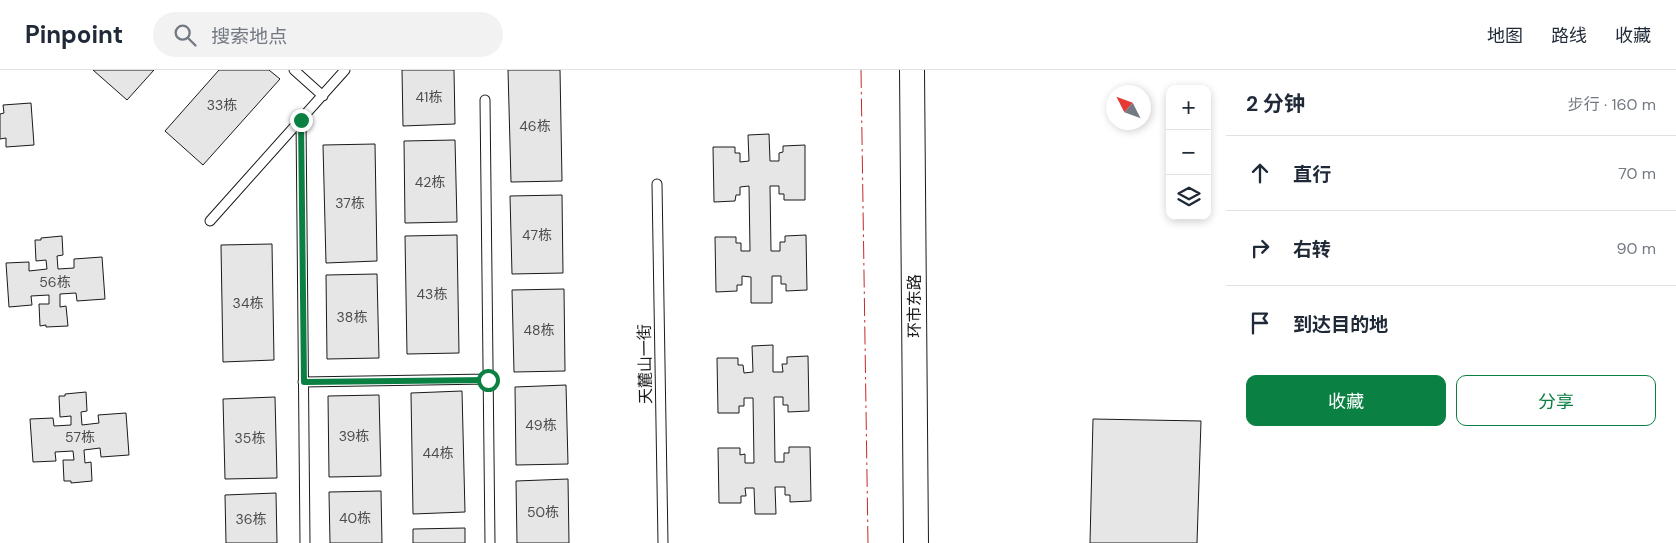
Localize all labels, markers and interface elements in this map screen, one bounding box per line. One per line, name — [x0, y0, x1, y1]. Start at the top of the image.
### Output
search box — [153, 12, 503, 57]
text: Pinpoint — [25, 19, 123, 50]
icon: search — [171, 21, 199, 49]
text: 搜索地点 — [211, 24, 287, 49]
text: 地图 — [1487, 24, 1523, 48]
text: 路线 — [1551, 24, 1587, 48]
text: 收藏 — [1615, 24, 1651, 48]
north arrow — [1106, 85, 1151, 130]
map controls — [1166, 85, 1211, 220]
button: + — [1166, 85, 1211, 130]
house number: 41栋 — [416, 88, 442, 106]
text: 2 分钟 — [1246, 90, 1305, 118]
text: 步行 · 160 m — [1568, 94, 1656, 115]
house number: 33栋 — [207, 96, 237, 114]
route end — [290, 109, 313, 132]
house number: 46栋 — [519, 117, 551, 135]
button: − — [1166, 130, 1211, 175]
icon: ahead — [1246, 159, 1274, 187]
text: 直行 — [1293, 162, 1331, 187]
text: 70 m — [1618, 163, 1656, 184]
house number: 42栋 — [415, 173, 445, 191]
button: layers — [1166, 175, 1211, 220]
house number: 37栋 — [335, 194, 365, 212]
house number: 47栋 — [522, 226, 552, 244]
icon: right — [1246, 234, 1274, 262]
text: 右转 — [1293, 237, 1331, 262]
text: 90 m — [1616, 238, 1656, 259]
house number: 56栋 — [39, 273, 71, 291]
street label: 环市东路 — [904, 274, 925, 338]
house number: 43栋 — [417, 285, 447, 303]
house number: 34栋 — [233, 294, 263, 312]
house number: 38栋 — [337, 308, 367, 326]
icon: arrive — [1246, 309, 1274, 337]
text: 到达目的地 — [1293, 312, 1388, 337]
house number: 48栋 — [523, 321, 555, 339]
street label: 天麓山一街 — [634, 324, 656, 404]
route start — [477, 369, 500, 392]
button: 收藏 — [1246, 375, 1446, 426]
button: 分享 — [1456, 375, 1656, 426]
house number: 49栋 — [525, 416, 557, 434]
house number: 39栋 — [339, 427, 369, 445]
house number: 57栋 — [65, 428, 95, 446]
house number: 35栋 — [235, 429, 265, 447]
house number: 44栋 — [423, 444, 454, 462]
house number: 50栋 — [527, 503, 559, 521]
house number: 40栋 — [339, 509, 371, 527]
house number: 36栋 — [235, 510, 267, 528]

